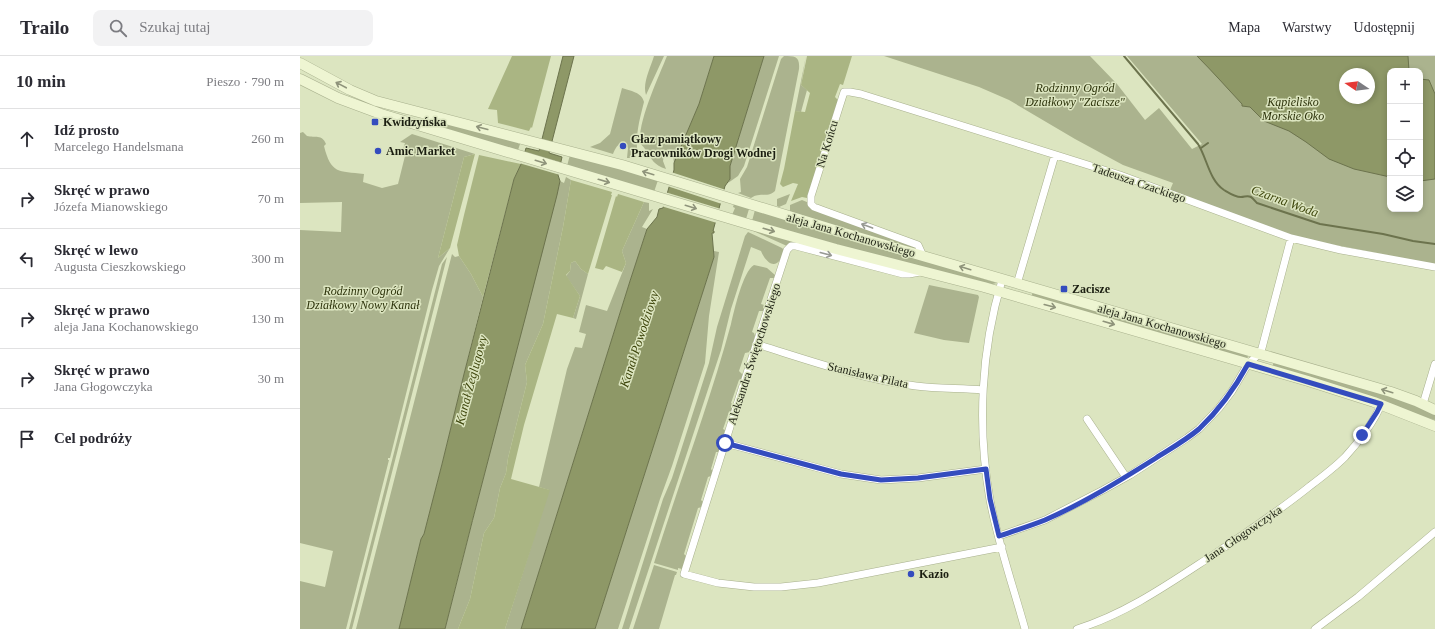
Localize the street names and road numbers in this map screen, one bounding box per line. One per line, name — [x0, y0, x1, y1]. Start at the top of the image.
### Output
street label: Na Końcu — [813, 119, 841, 169]
street label: Tadeusza Czackiego — [1090, 160, 1188, 206]
street label: aleja Jana Kochanowskiego — [785, 210, 917, 260]
street label: Aleksandra Świętochowskiego — [724, 281, 784, 427]
street label: aleja Jana Kochanowskiego — [1096, 301, 1228, 351]
street label: Stanisława Pilata — [826, 359, 910, 391]
street label: Jana Głogowczyka — [1201, 502, 1285, 565]

